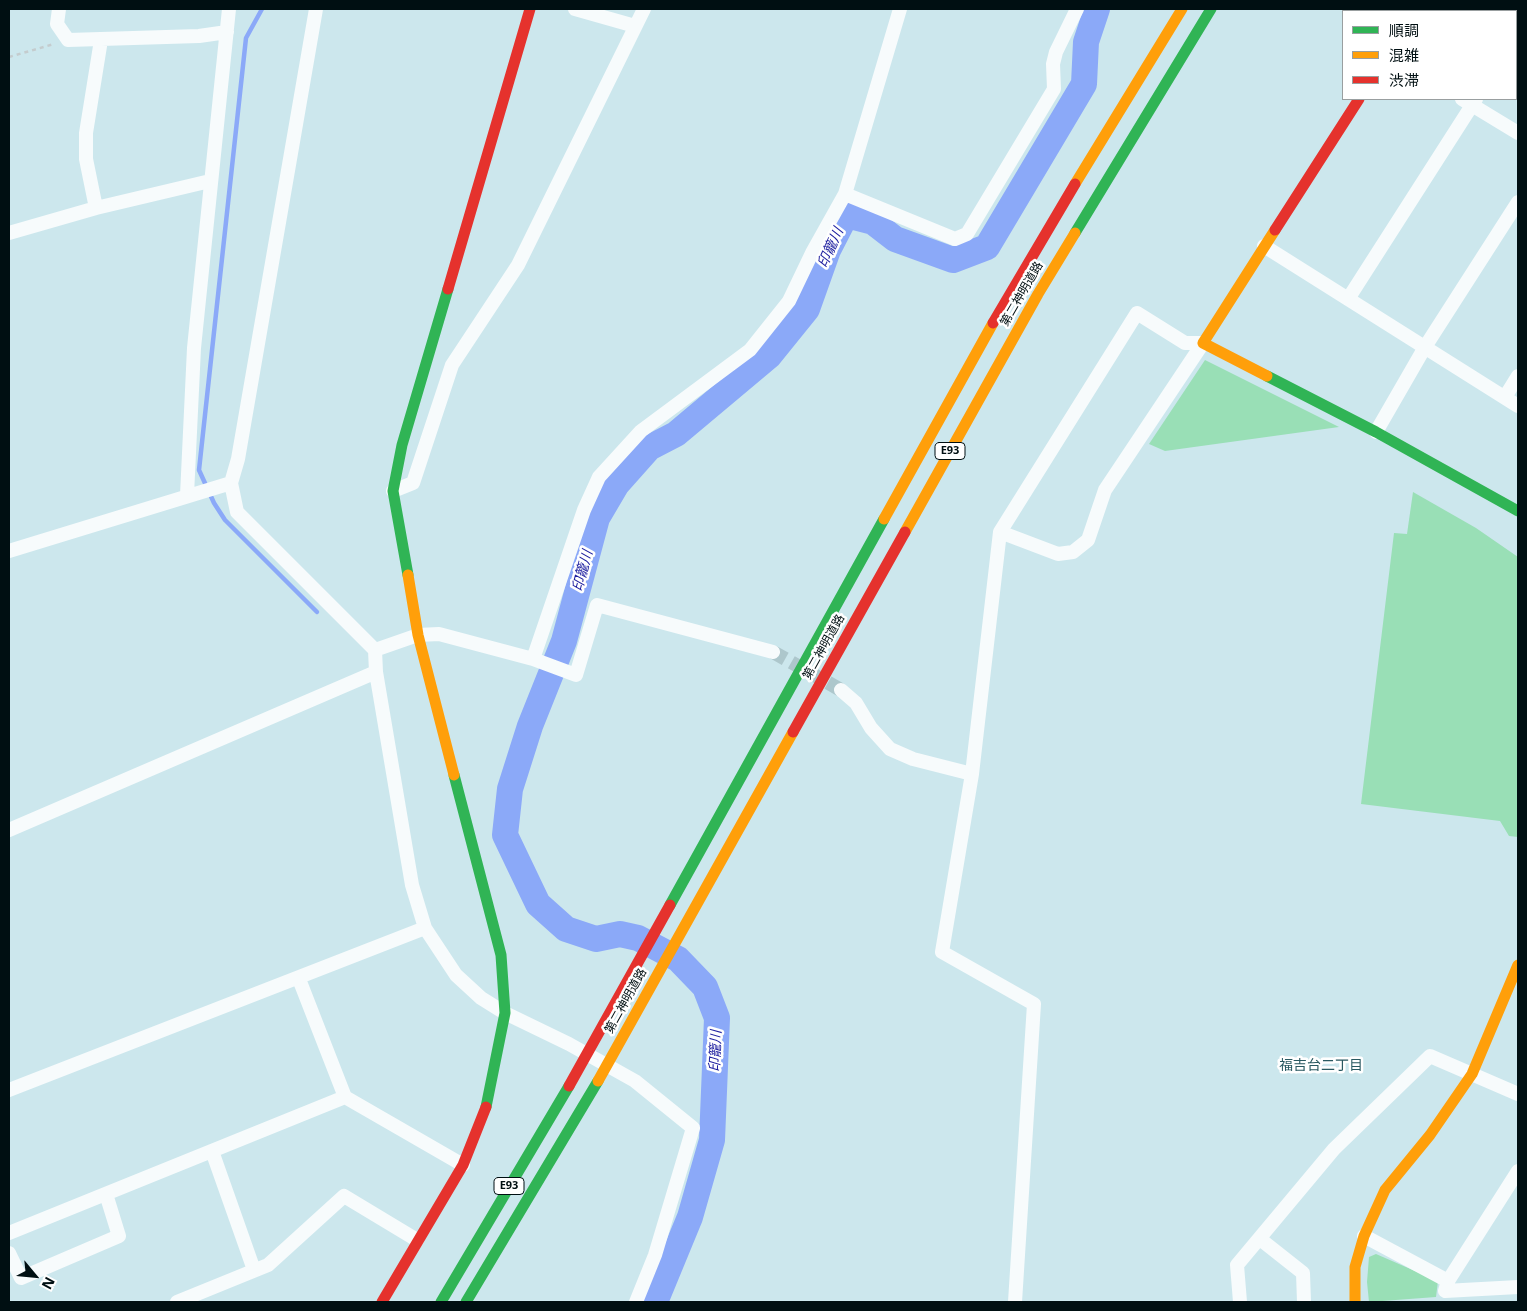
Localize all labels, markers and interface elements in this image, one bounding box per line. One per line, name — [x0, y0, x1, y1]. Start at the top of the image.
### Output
legend — [1342, 10, 1517, 100]
text: 順調 — [1389, 20, 1419, 40]
text: 混雑 — [1389, 45, 1419, 65]
text: 渋滞 — [1389, 70, 1419, 90]
water label: 印籠川 — [815, 225, 847, 271]
street label: 第二神明道路 — [998, 259, 1046, 329]
road number: E93 — [935, 442, 965, 460]
water label: 印籠川 — [569, 549, 597, 593]
street label: 第二神明道路 — [800, 612, 848, 682]
street label: 第二神明道路 — [602, 966, 650, 1036]
water label: 印籠川 — [707, 1030, 725, 1072]
district label: 福吉台二丁目 — [1279, 1058, 1363, 1074]
road number: E93 — [494, 1178, 524, 1194]
north arrow — [10, 1251, 60, 1301]
text: N — [38, 1274, 60, 1293]

